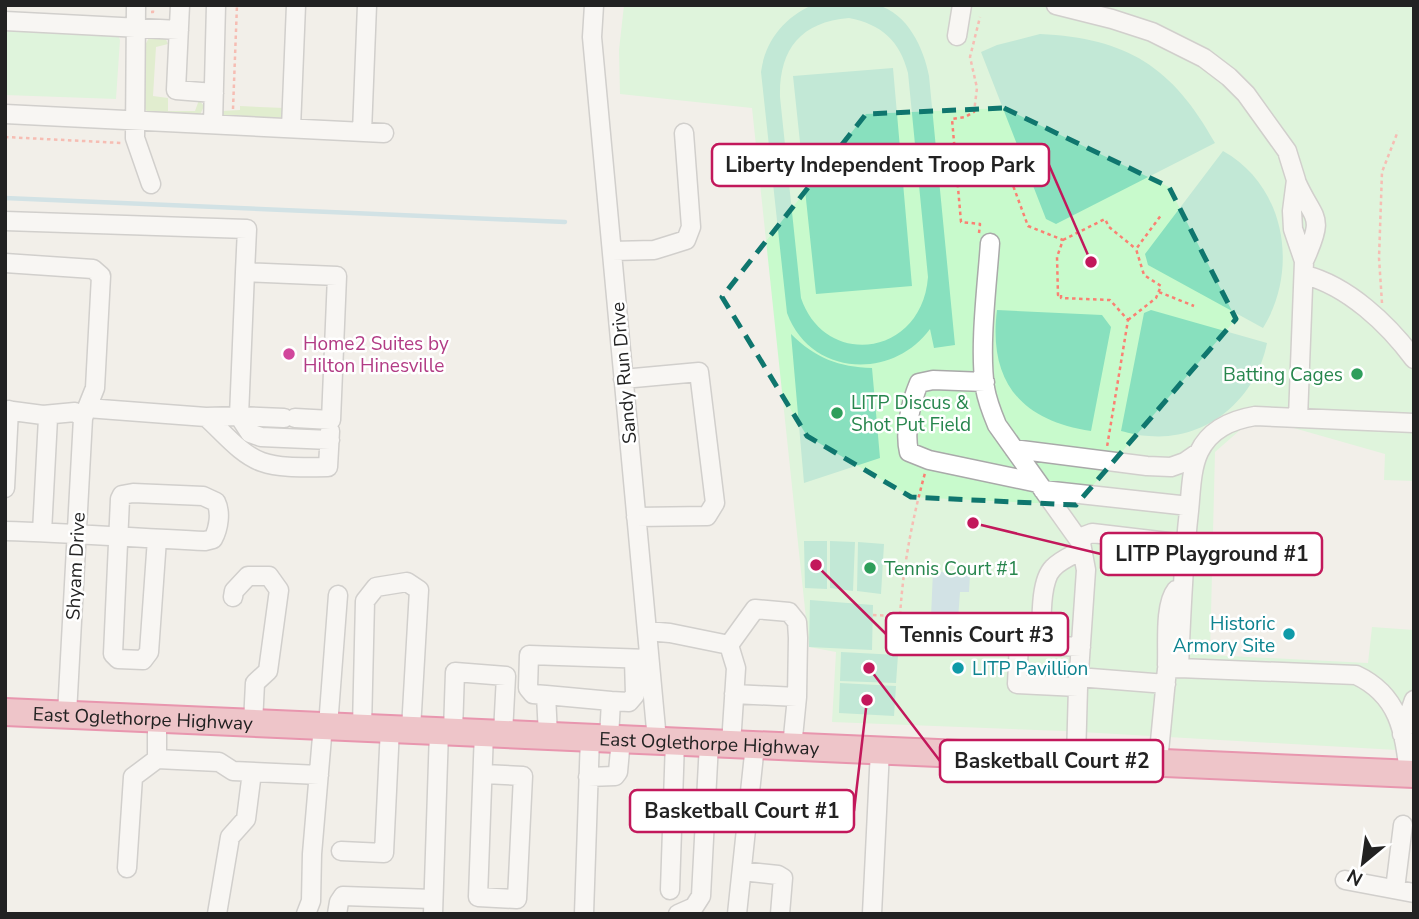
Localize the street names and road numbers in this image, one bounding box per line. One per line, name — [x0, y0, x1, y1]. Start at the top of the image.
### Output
street label: Sandy Run Drive — [605, 301, 643, 445]
street label: Shyam Drive — [60, 511, 92, 621]
street label: East Oglethorpe Highway — [32, 701, 254, 737]
street label: East Oglethorpe Highway — [599, 726, 820, 762]

